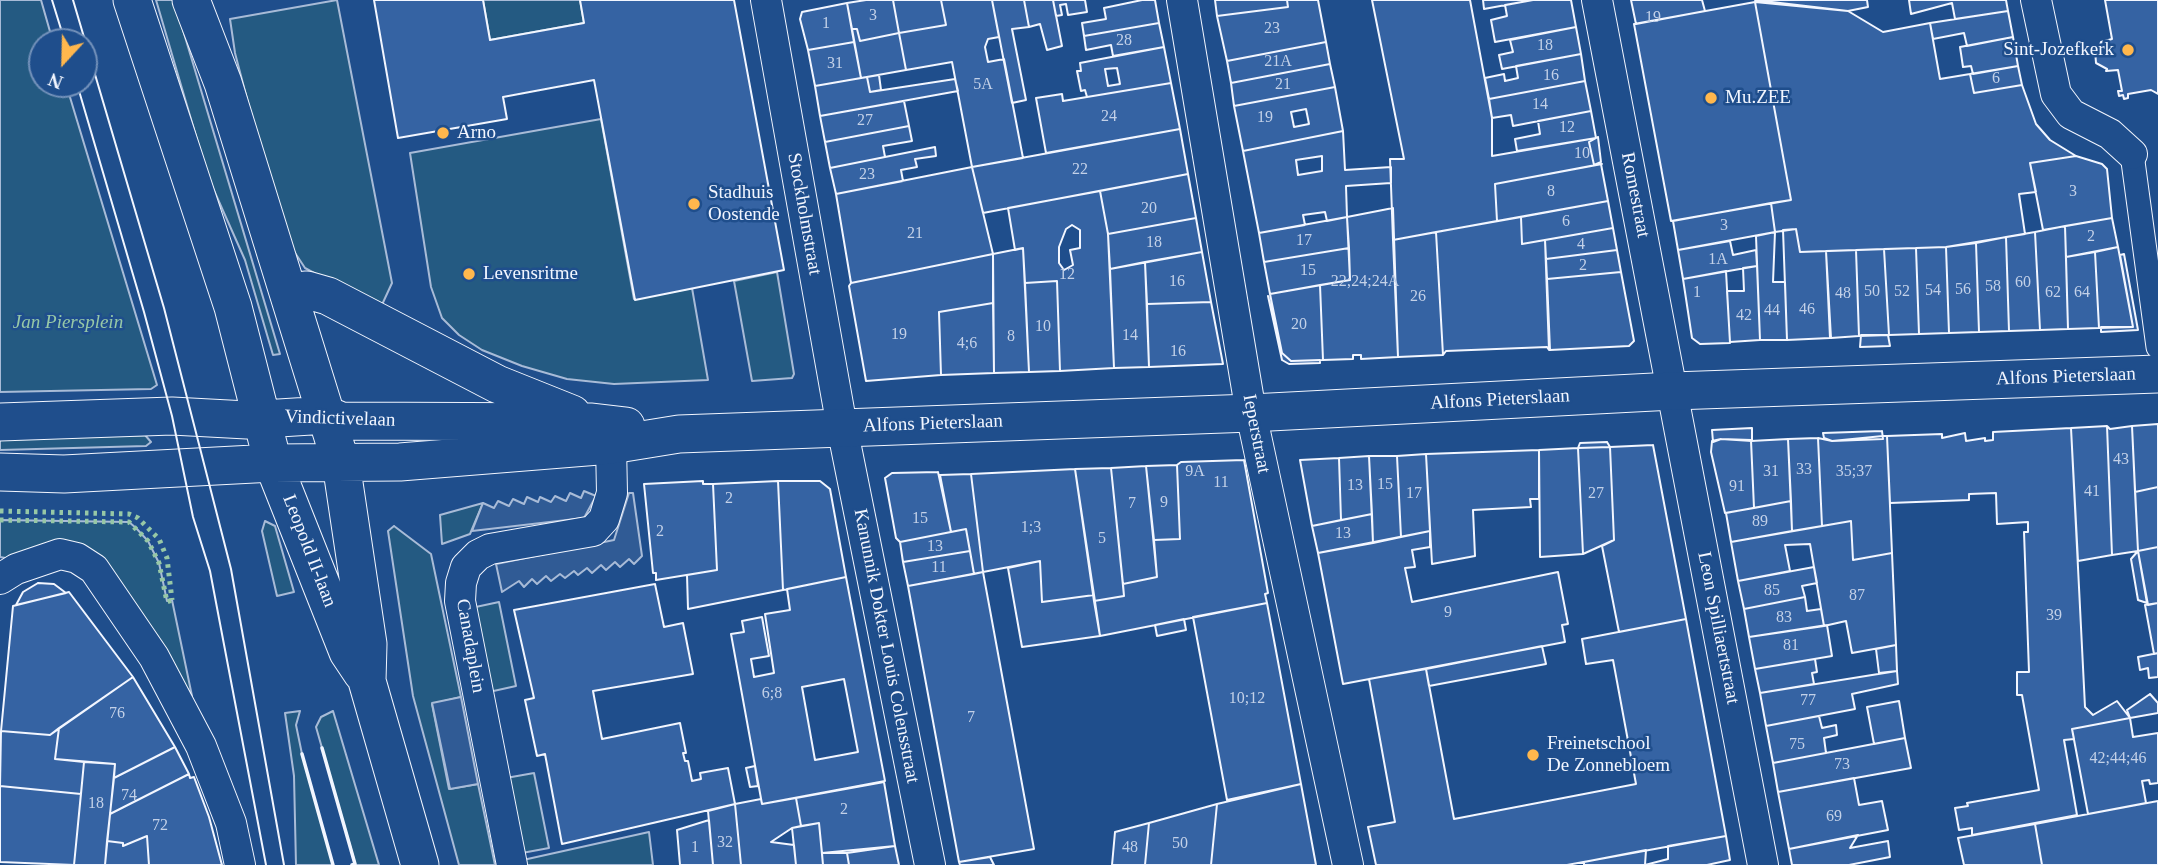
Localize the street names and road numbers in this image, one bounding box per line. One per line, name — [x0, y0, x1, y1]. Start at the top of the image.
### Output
street label: Romestraat — [1616, 150, 1654, 240]
street label: Stockholmstraat — [782, 151, 826, 277]
street label: Alfons Pieterslaan — [1996, 363, 2136, 391]
street label: Alfons Pieterslaan — [1430, 385, 1570, 415]
street label: Ieperstraat — [1237, 392, 1275, 476]
street label: Vindictivelaan — [284, 406, 396, 432]
street label: Alfons Pieterslaan — [863, 410, 1003, 438]
street label: Leopold II-laan — [277, 492, 341, 610]
street label: Kanunnik Dokter Louis Colensstraat — [848, 507, 924, 785]
street label: Leon Spilliaertstraat — [1692, 550, 1744, 706]
street label: Canadaplein — [451, 597, 489, 695]

